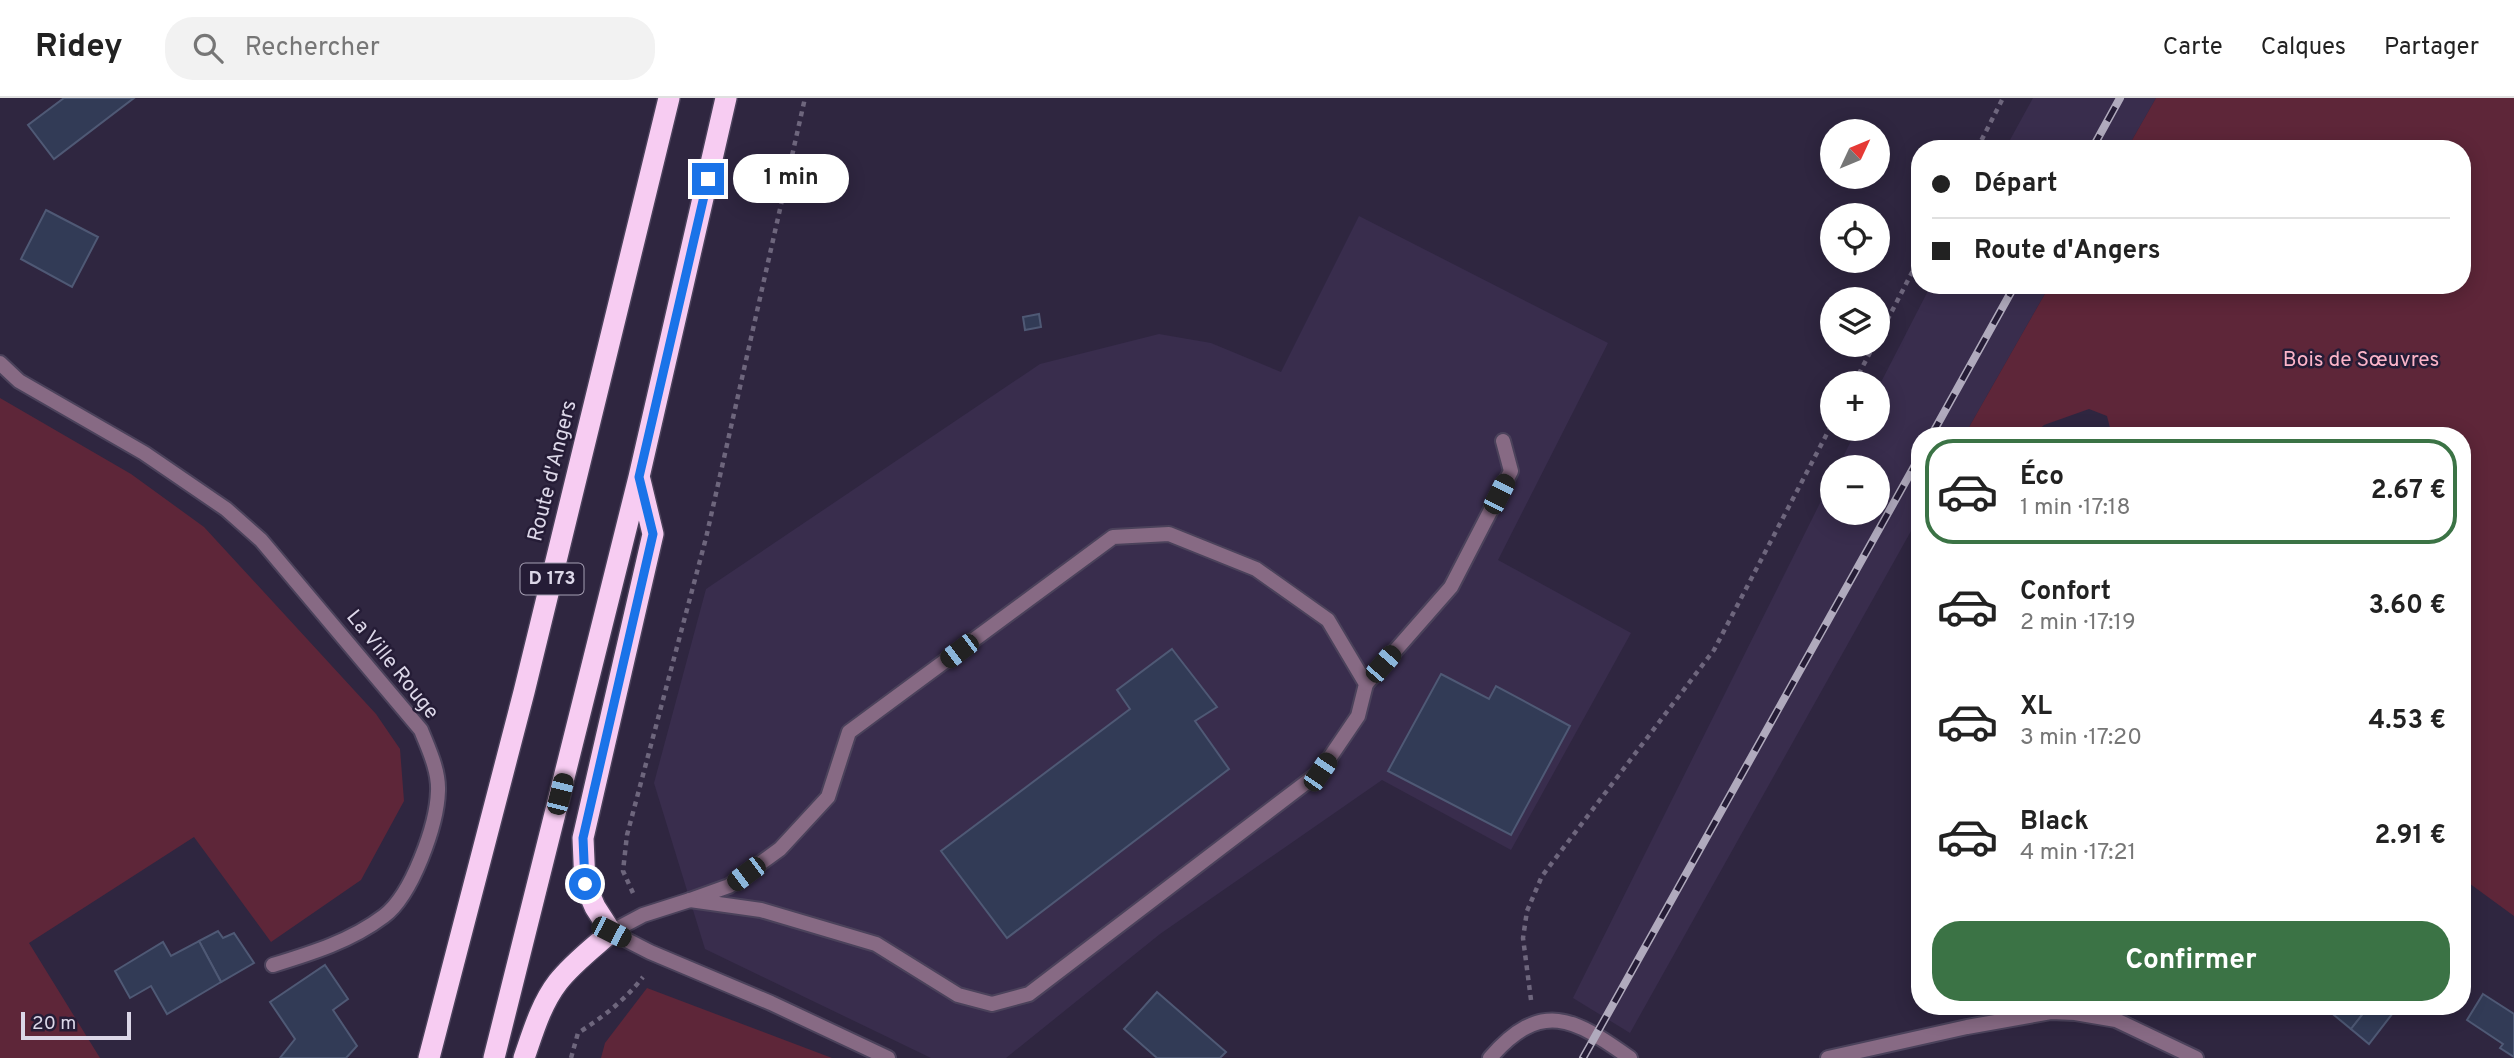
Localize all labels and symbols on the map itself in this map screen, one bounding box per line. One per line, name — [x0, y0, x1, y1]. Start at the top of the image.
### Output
north arrow — [1820, 119, 1890, 189]
callout: 1 min — [732, 154, 848, 204]
route end — [692, 163, 724, 195]
park label: Bois de Sœuvres — [2283, 347, 2439, 374]
street label: Route d'Angers — [522, 398, 584, 544]
car — [1481, 471, 1518, 517]
road number: D 173 — [520, 564, 584, 594]
street label: La Ville Rouge — [340, 605, 444, 725]
car — [936, 630, 983, 672]
car — [1362, 641, 1405, 687]
car — [1300, 749, 1341, 795]
car — [545, 771, 576, 817]
car — [723, 853, 770, 895]
route start — [569, 868, 601, 900]
car — [588, 913, 635, 951]
scale bar — [21, 1009, 131, 1041]

